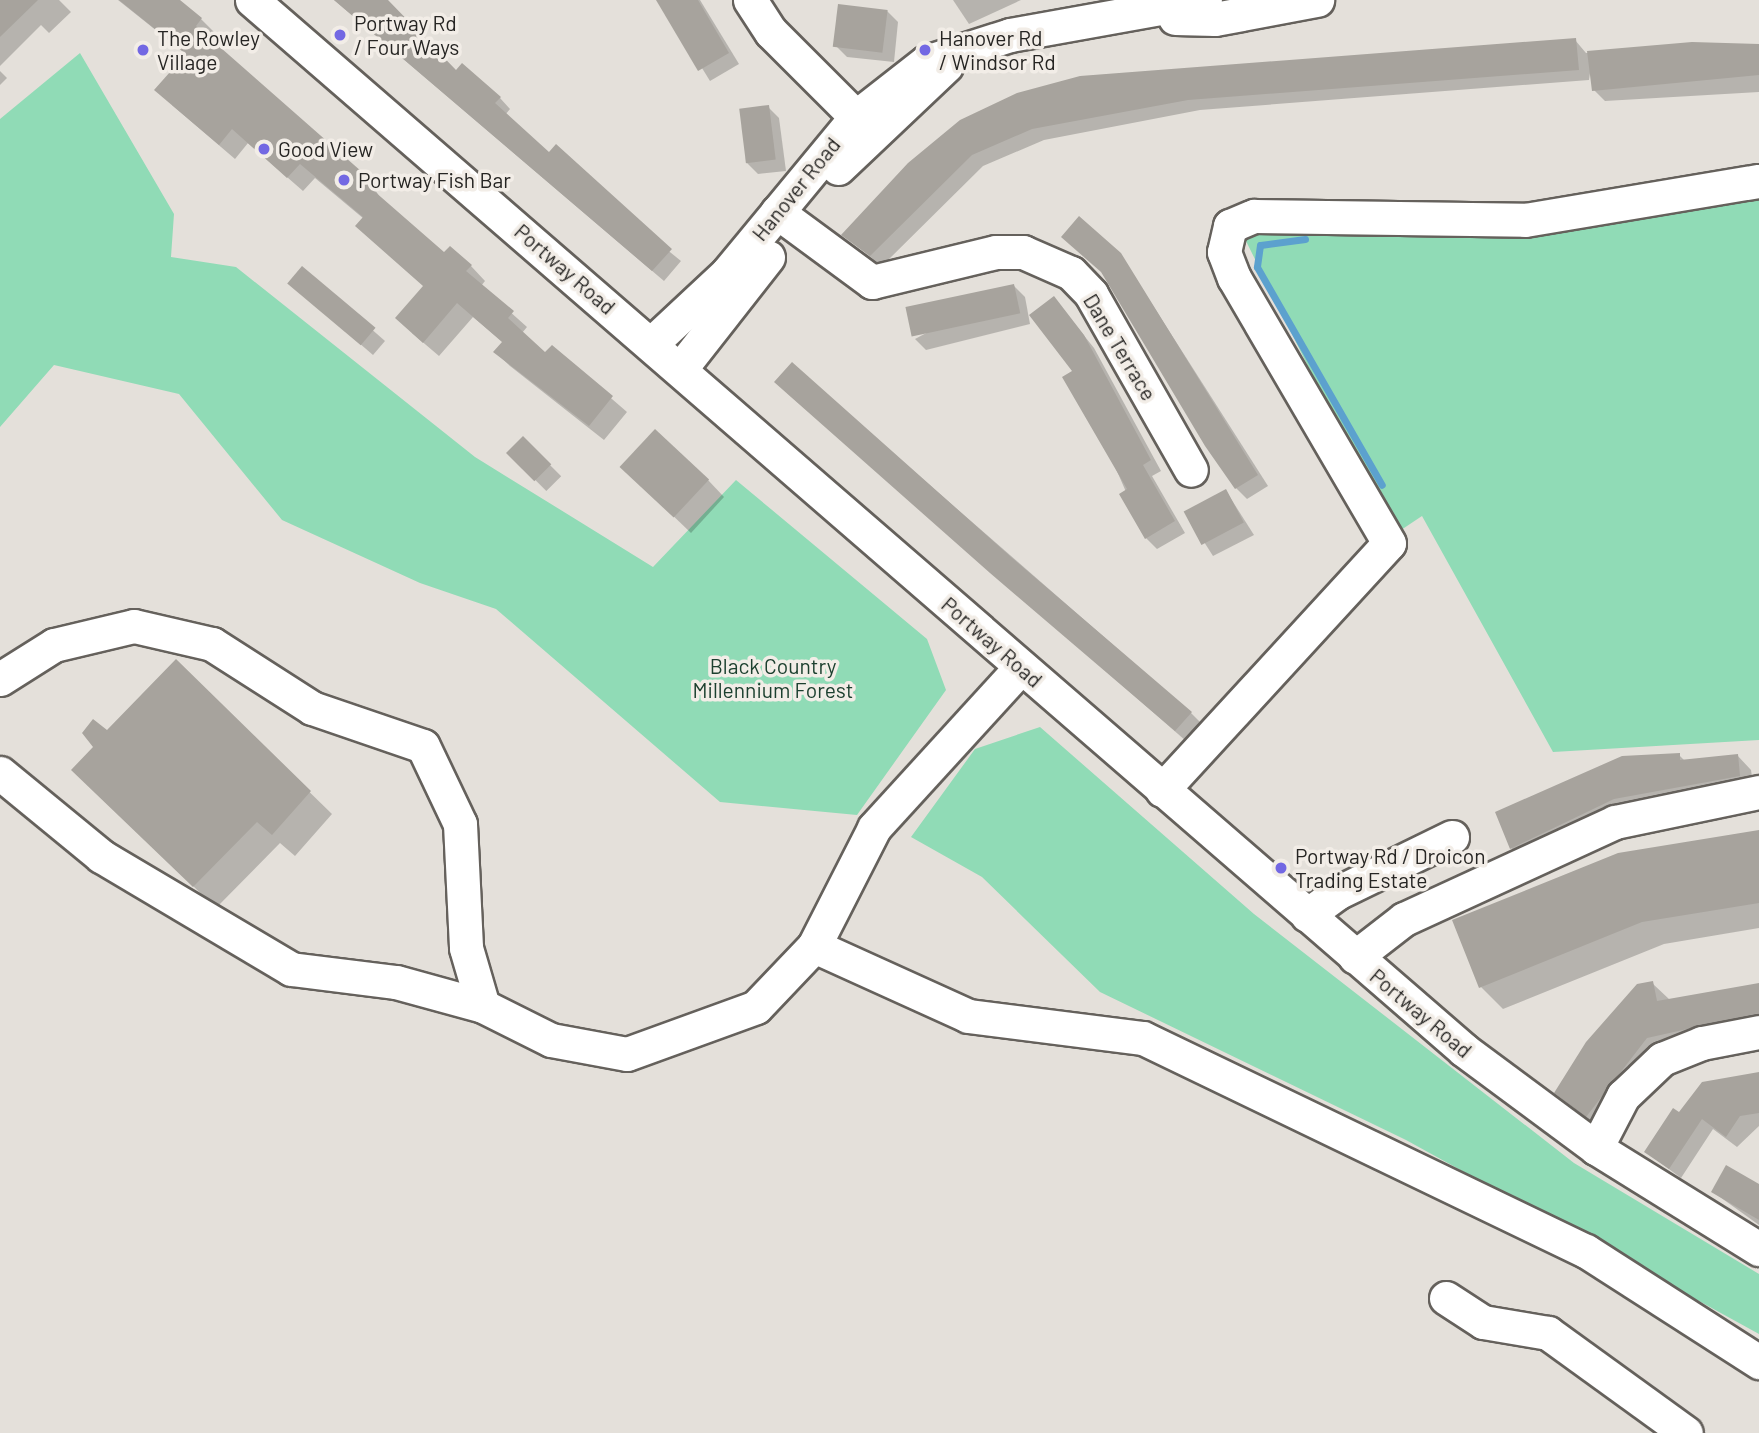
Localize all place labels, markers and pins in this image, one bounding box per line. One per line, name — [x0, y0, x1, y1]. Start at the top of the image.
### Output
place label: Portway Rd / Four Ways — [354, 10, 459, 60]
place label: The Rowley Village — [157, 25, 260, 75]
place label: Hanover Rd / Windsor Rd — [939, 25, 1056, 75]
marker: Portway Rd / Four Ways — [332, 27, 348, 43]
marker: The Rowley Village — [135, 42, 151, 58]
marker: Hanover Rd / Windsor Rd — [917, 42, 933, 58]
place label: Good View — [278, 136, 373, 162]
marker: Good View — [256, 141, 272, 157]
place label: Portway Fish Bar — [358, 167, 511, 193]
marker: Portway Fish Bar — [336, 172, 352, 188]
place label: Portway Rd / Droicon Trading Estate — [1295, 843, 1485, 893]
marker: Portway Rd / Droicon Trading Estate — [1273, 860, 1289, 876]

